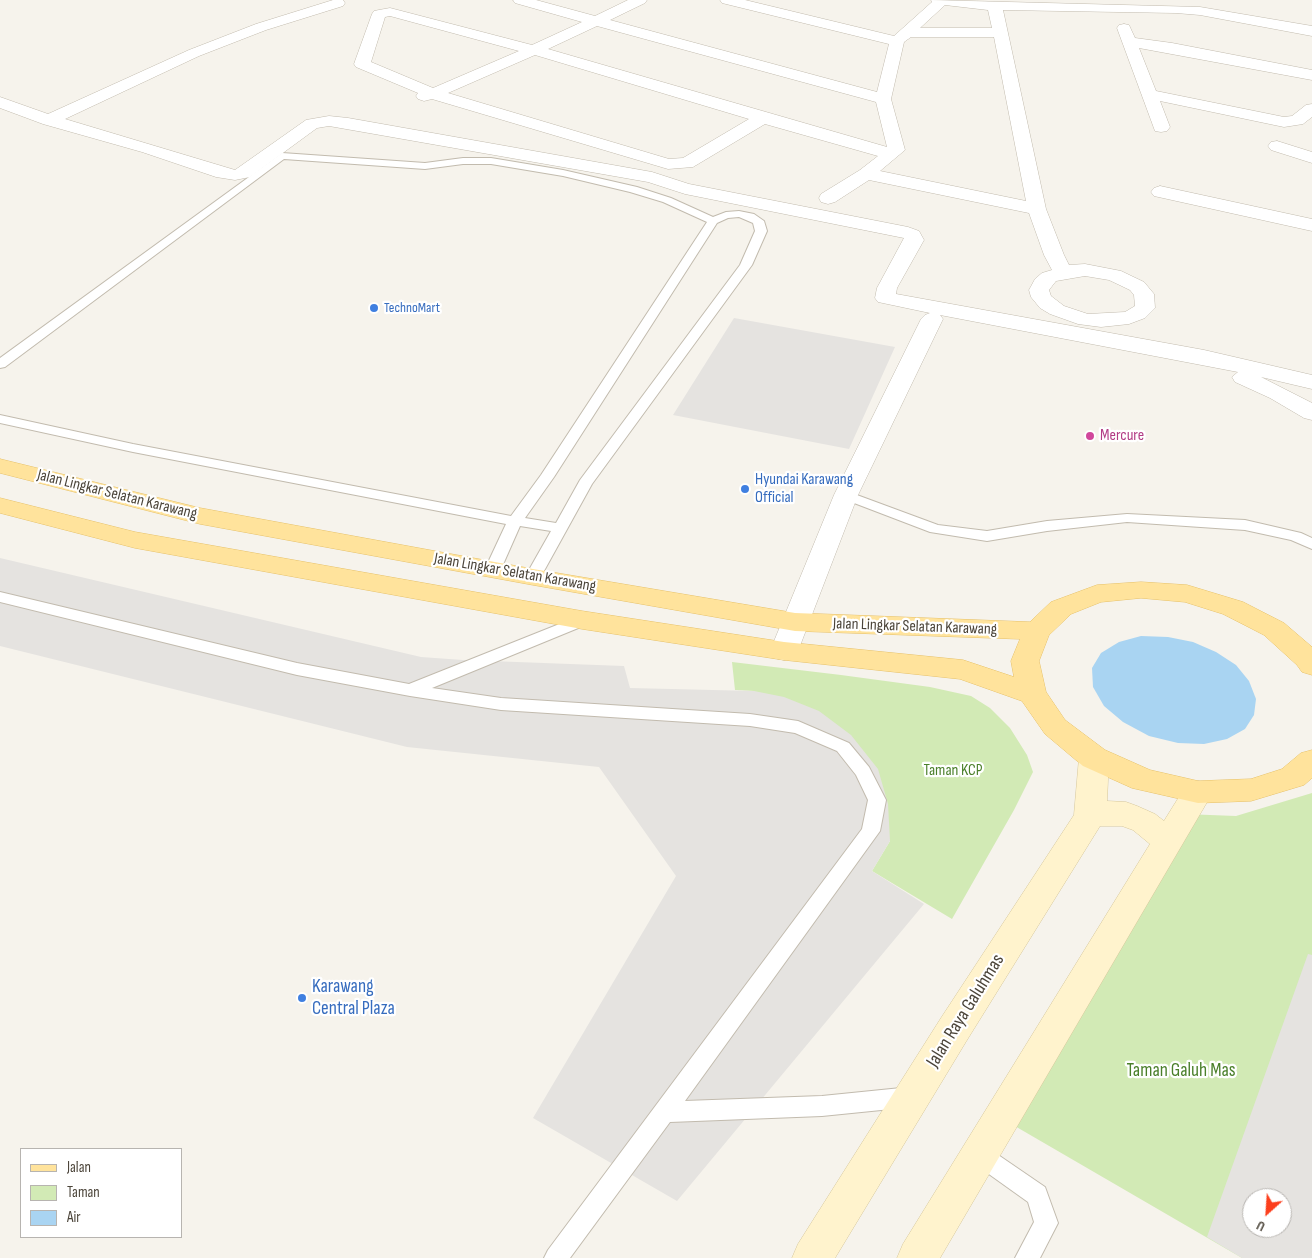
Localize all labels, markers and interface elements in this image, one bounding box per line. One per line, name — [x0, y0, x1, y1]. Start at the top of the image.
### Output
place label: TechnoMart — [384, 300, 440, 316]
marker: TechnoMart — [368, 302, 380, 314]
place label: Mercure — [1100, 426, 1144, 446]
marker: Mercure — [1084, 430, 1096, 442]
street label: Jalan Lingkar Selatan Karawang — [35, 466, 199, 524]
place label: Hyundai Karawang Official — [755, 470, 853, 508]
marker: Hyundai Karawang Official — [739, 483, 751, 495]
street label: Jalan Lingkar Selatan Karawang — [433, 549, 597, 597]
street label: Jalan Lingkar Selatan Karawang — [833, 615, 997, 639]
park label: Taman KCP — [924, 761, 982, 781]
street label: Jalan Raya Galuhmas — [922, 950, 1010, 1072]
place label: Karawang Central Plaza — [312, 976, 395, 1020]
marker: Karawang Central Plaza — [296, 992, 308, 1004]
park label: Taman Galuh Mas — [1126, 1060, 1236, 1082]
legend — [20, 1148, 182, 1238]
text: Jalan — [67, 1158, 91, 1177]
text: Taman — [67, 1183, 100, 1202]
north arrow — [1242, 1188, 1292, 1238]
text: Air — [67, 1208, 81, 1227]
text: U — [1254, 1217, 1268, 1235]

